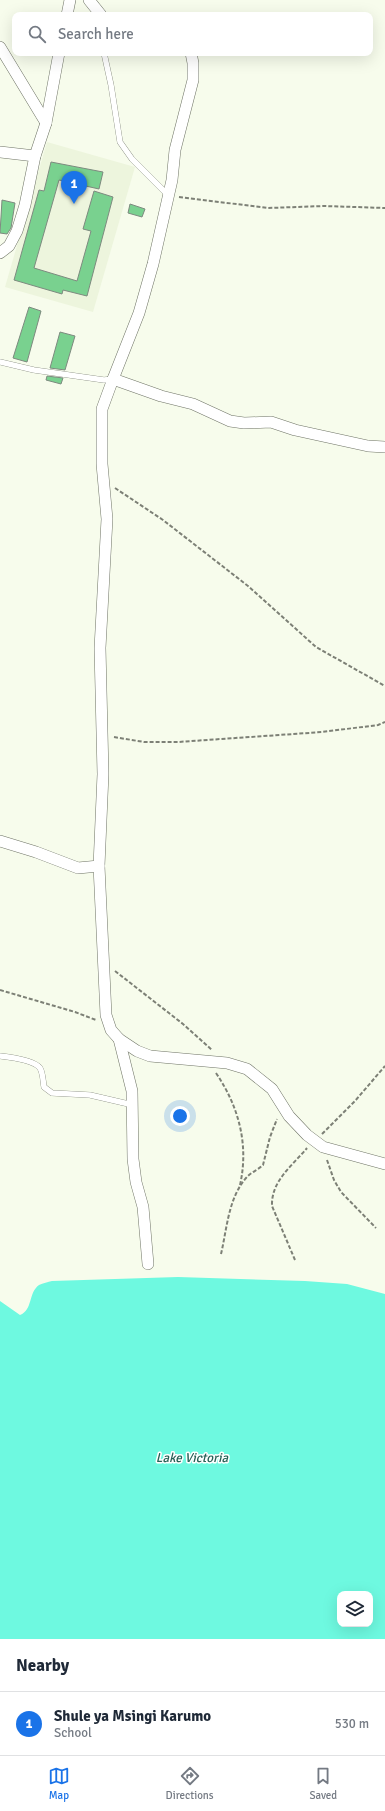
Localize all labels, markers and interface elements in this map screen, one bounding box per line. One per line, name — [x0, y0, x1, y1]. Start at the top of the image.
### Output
search box — [12, 12, 373, 56]
icon: search — [26, 23, 48, 45]
text: Search here — [58, 25, 134, 43]
pin: 1 — [61, 171, 87, 204]
your location — [170, 1106, 190, 1126]
water label: Lake Victoria — [156, 1450, 229, 1466]
map controls — [337, 1591, 373, 1627]
button: layers — [337, 1591, 373, 1627]
text: Nearby — [16, 1655, 69, 1676]
text: Shule ya Msingi Karumo — [54, 1707, 211, 1725]
text: 1 — [25, 1716, 33, 1732]
text: 530 m — [335, 1716, 369, 1732]
text: School — [54, 1725, 92, 1741]
tab: Map — [48, 1765, 70, 1802]
tab: Directions — [166, 1765, 214, 1802]
tab: Saved — [309, 1765, 337, 1802]

